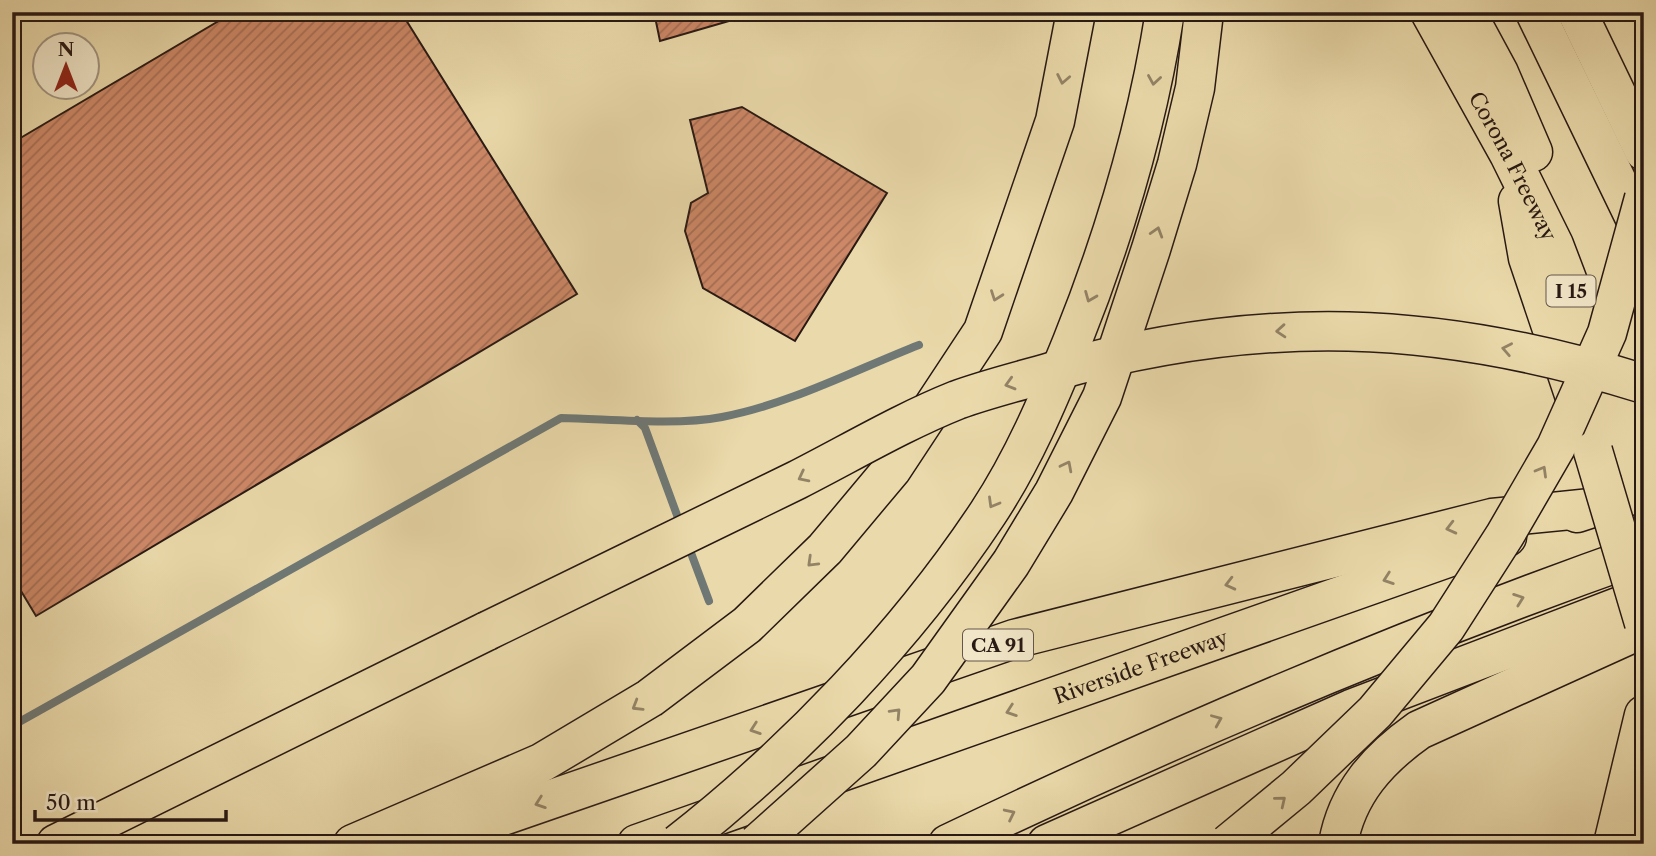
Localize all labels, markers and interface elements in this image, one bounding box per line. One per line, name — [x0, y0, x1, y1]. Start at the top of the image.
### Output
north arrow — [32, 32, 102, 102]
text: N — [58, 38, 74, 61]
one-way arrow — [1056, 73, 1071, 85]
one-way arrow — [1147, 74, 1162, 86]
street label: Corona Freeway — [1464, 87, 1562, 245]
one-way arrow — [1148, 226, 1163, 238]
road number: I 15 — [1546, 276, 1596, 306]
one-way arrow — [990, 290, 1004, 302]
one-way arrow — [1084, 291, 1098, 303]
one-way arrow — [1275, 324, 1286, 339]
one-way arrow — [1501, 342, 1513, 357]
one-way arrow — [1004, 375, 1016, 390]
one-way arrow — [1058, 461, 1072, 473]
one-way arrow — [1534, 466, 1547, 479]
one-way arrow — [798, 468, 810, 482]
one-way arrow — [988, 496, 1001, 508]
one-way arrow — [1445, 520, 1457, 535]
one-way arrow — [807, 553, 820, 566]
one-way arrow — [1382, 571, 1394, 585]
one-way arrow — [1225, 576, 1237, 590]
one-way arrow — [1512, 593, 1524, 607]
street label: Riverside Freeway — [1050, 624, 1231, 709]
road number: CA 91 — [963, 630, 1033, 660]
one-way arrow — [631, 698, 644, 711]
one-way arrow — [1006, 703, 1018, 717]
one-way arrow — [888, 708, 900, 721]
one-way arrow — [1209, 714, 1222, 728]
one-way arrow — [750, 721, 762, 735]
scale bar — [35, 779, 226, 823]
text: 50 m — [46, 790, 96, 815]
one-way arrow — [535, 795, 547, 809]
one-way arrow — [1273, 796, 1285, 809]
one-way arrow — [1003, 809, 1015, 823]

